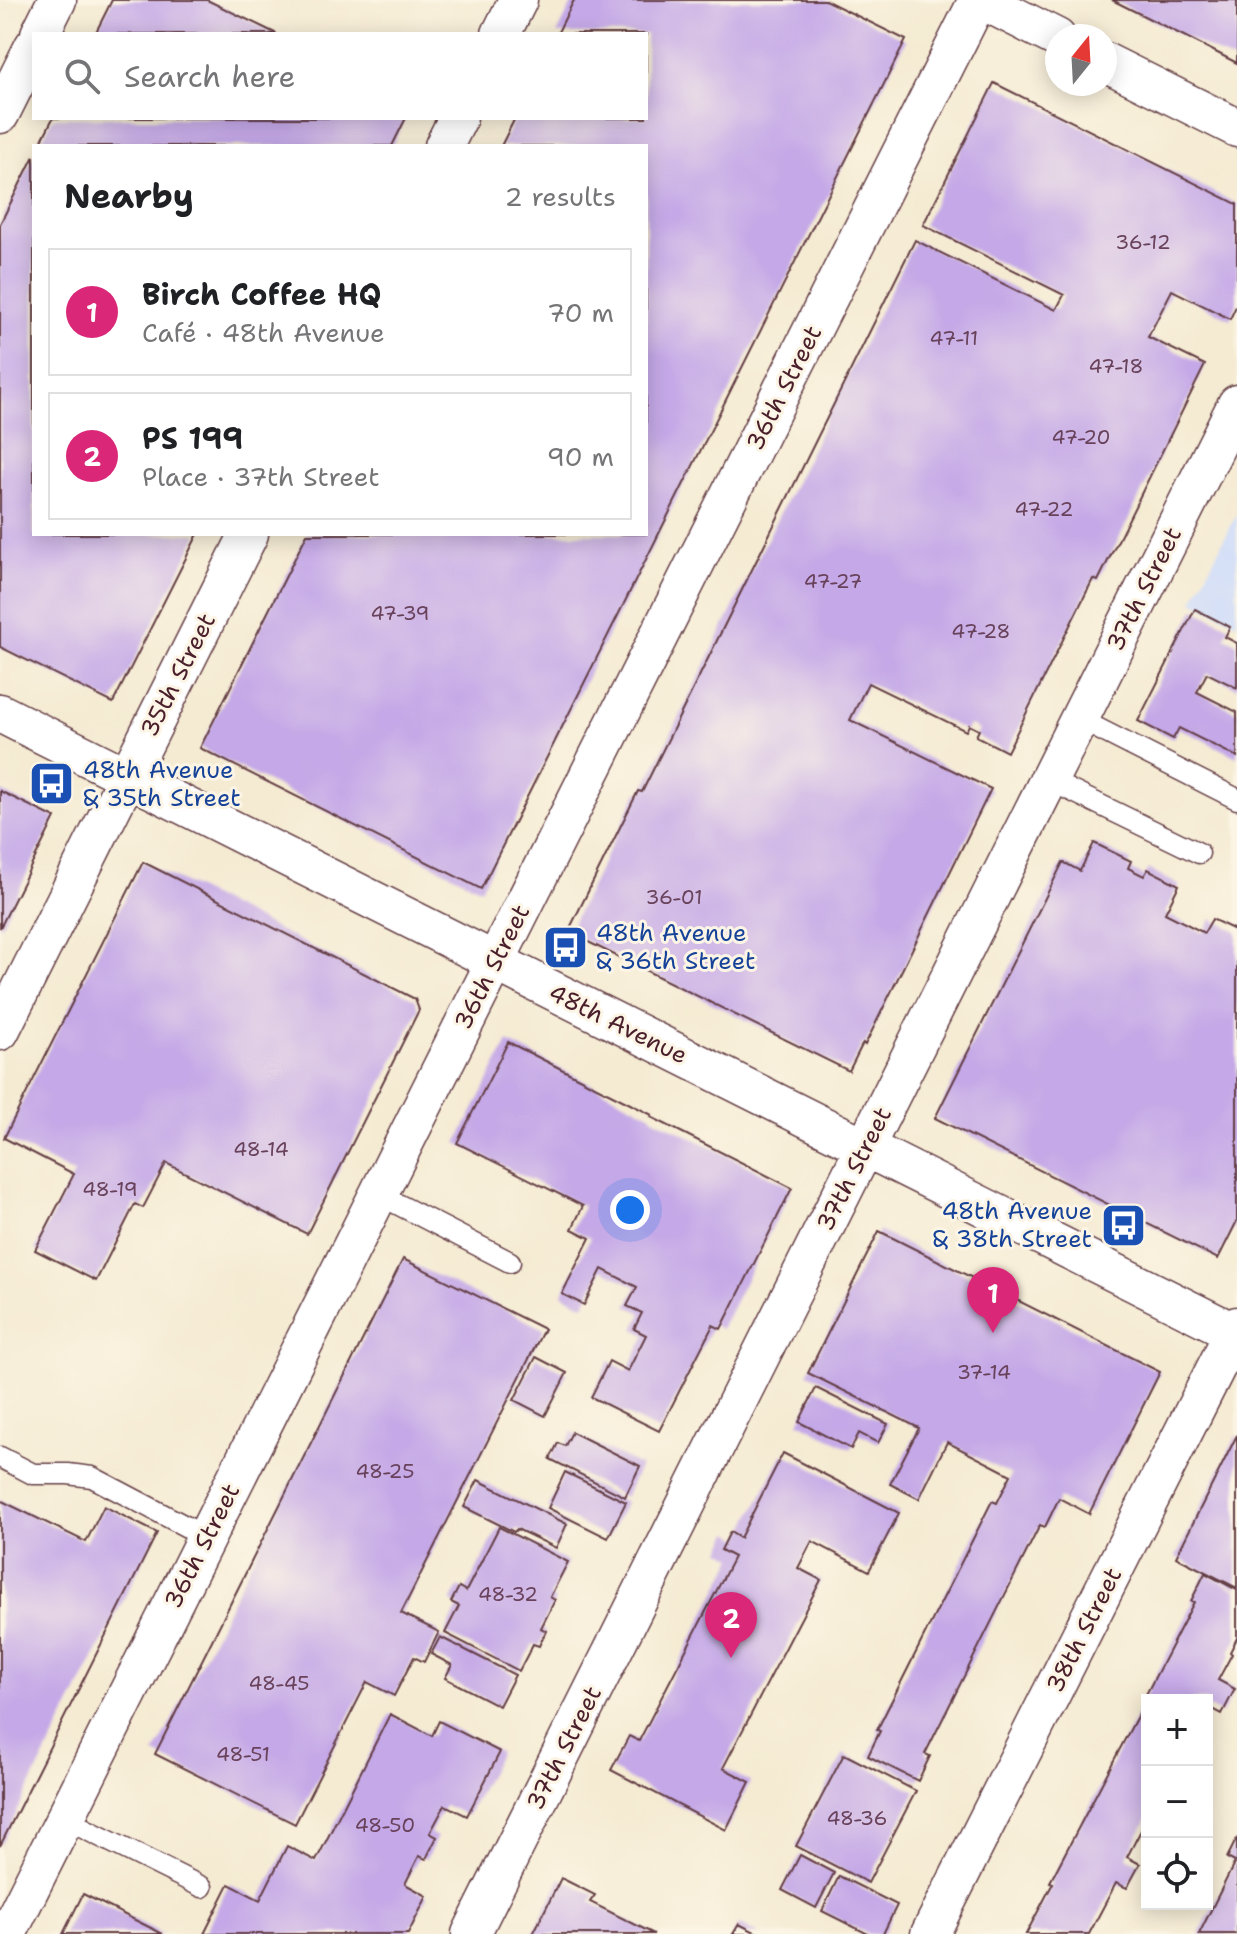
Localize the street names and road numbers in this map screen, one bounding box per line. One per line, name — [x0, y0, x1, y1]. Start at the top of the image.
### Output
street label: 36th Street — [739, 320, 829, 456]
street label: 37th Street — [1099, 522, 1189, 656]
street label: 35th Street — [133, 608, 223, 742]
street label: 36th Street — [447, 899, 537, 1035]
street label: 48th Avenue — [543, 977, 693, 1071]
street label: 37th Street — [809, 1102, 899, 1236]
street label: 36th Street — [157, 1478, 247, 1614]
street label: 38th Street — [1039, 1562, 1129, 1698]
street label: 37th Street — [519, 1681, 609, 1815]

